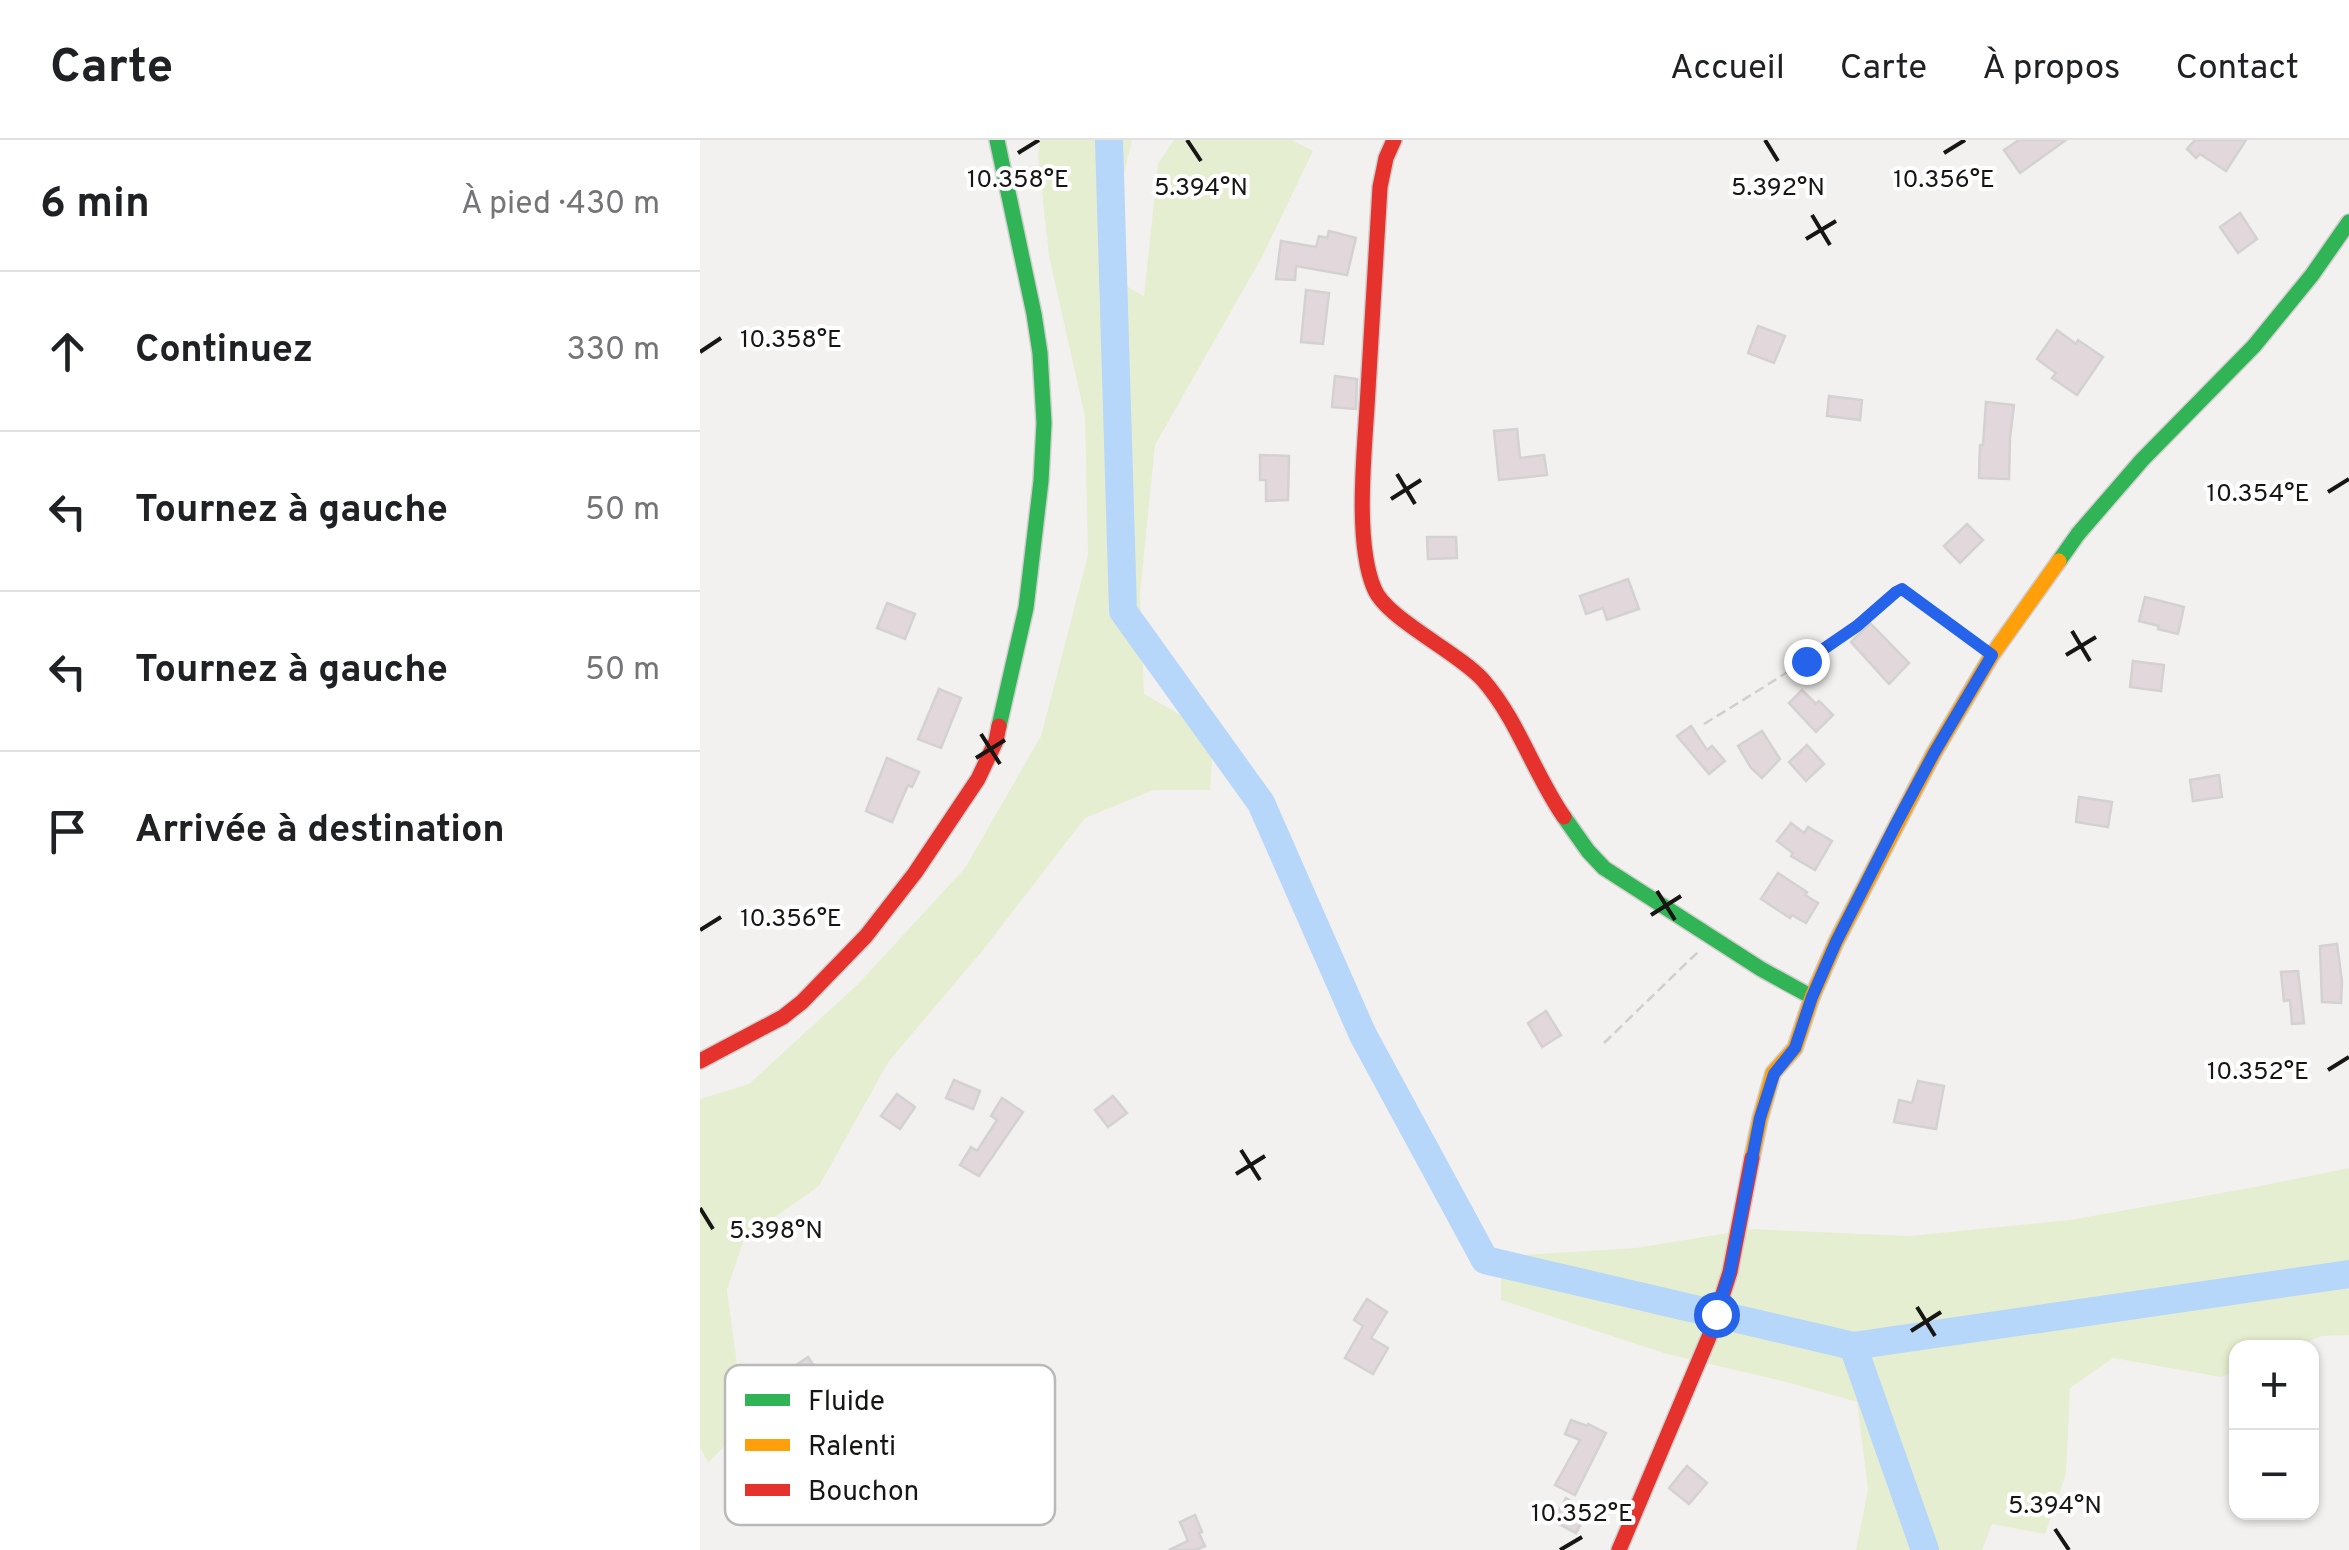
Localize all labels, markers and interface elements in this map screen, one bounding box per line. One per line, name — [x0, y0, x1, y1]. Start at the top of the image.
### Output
text: Carte — [50, 39, 173, 99]
text: Accueil — [1670, 47, 1785, 91]
text: Carte — [1840, 47, 1927, 91]
text: À propos — [1982, 47, 2120, 91]
text: Contact — [2175, 47, 2299, 91]
text: 10.358°E — [967, 165, 1069, 197]
text: 10.356°E — [1893, 165, 1995, 197]
text: 5.394°N — [1154, 173, 1248, 205]
text: 5.392°N — [1731, 173, 1825, 205]
text: 6 min — [40, 179, 150, 232]
text: À pied · 430 m — [461, 185, 660, 225]
icon: ahead — [40, 324, 95, 379]
text: 10.358°E — [740, 325, 842, 357]
text: Continuez — [135, 327, 313, 376]
text: 330 m — [567, 331, 660, 371]
text: 10.354°E — [2207, 479, 2309, 511]
icon: left — [40, 484, 95, 539]
text: Tournez à gauche — [135, 487, 448, 536]
text: 50 m — [585, 491, 660, 531]
route end — [1784, 639, 1830, 685]
icon: left — [40, 644, 95, 699]
text: Tournez à gauche — [135, 647, 448, 696]
text: 50 m — [585, 651, 660, 691]
icon: arrive — [40, 804, 95, 859]
text: Arrivée à destination — [135, 807, 505, 856]
text: 10.356°E — [740, 904, 842, 936]
text: 10.352°E — [2207, 1057, 2309, 1089]
text: 5.398°N — [729, 1216, 823, 1248]
route start — [1694, 1292, 1740, 1338]
map controls — [2229, 1340, 2319, 1520]
button: + — [2229, 1340, 2319, 1430]
legend — [725, 1365, 1055, 1525]
text: Fluide — [808, 1385, 885, 1421]
text: Ralenti — [808, 1430, 896, 1466]
button: − — [2229, 1430, 2319, 1520]
text: Bouchon — [808, 1475, 919, 1511]
text: 5.394°N — [2008, 1491, 2102, 1523]
text: 10.352°E — [1531, 1499, 1633, 1531]

